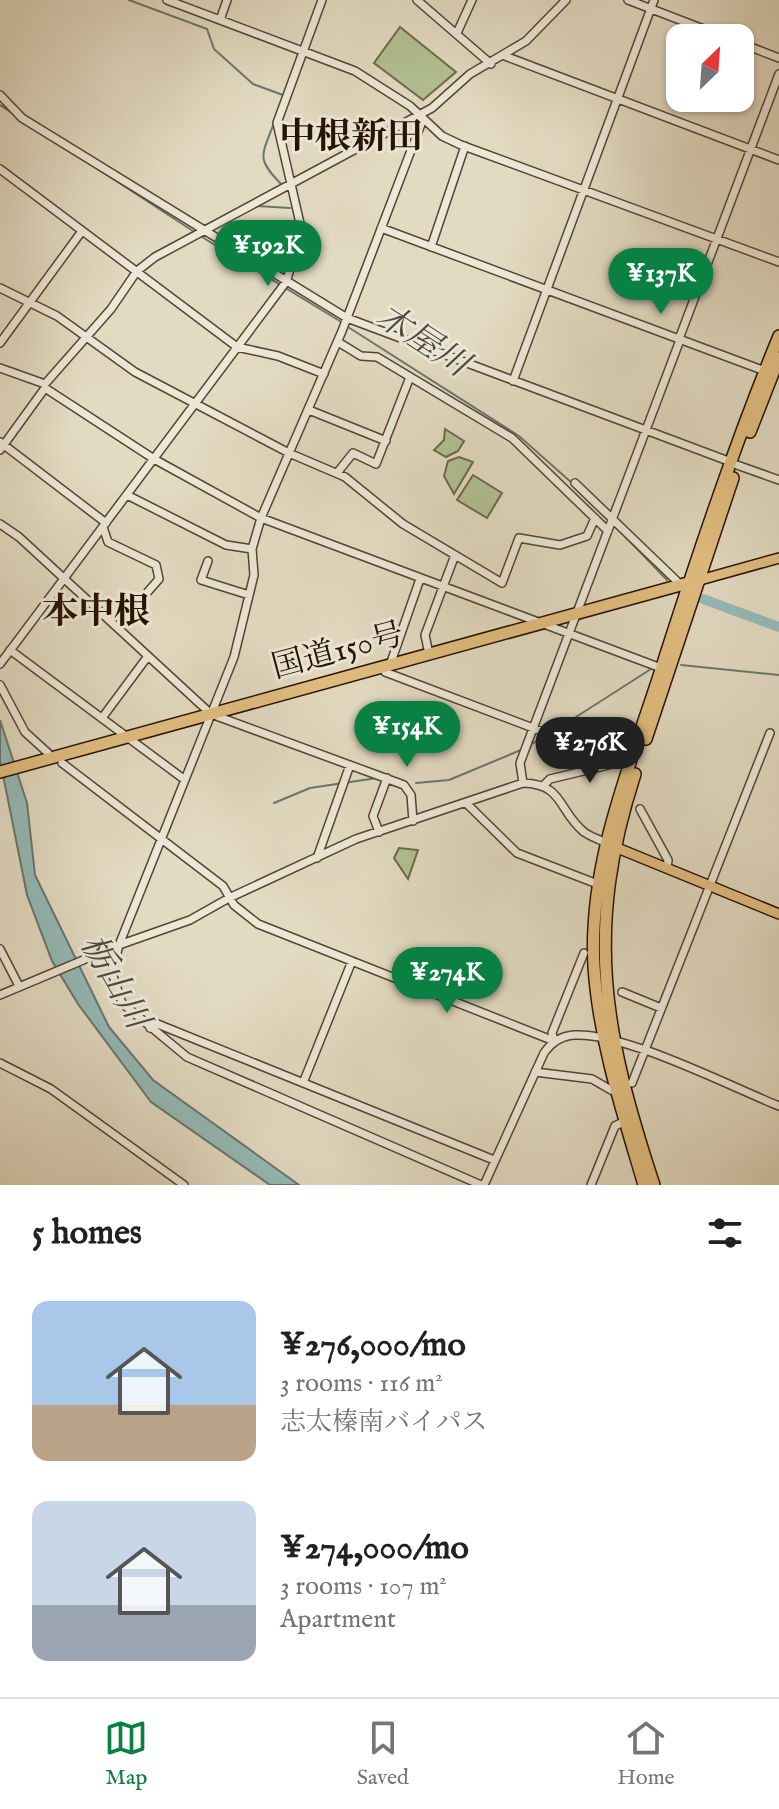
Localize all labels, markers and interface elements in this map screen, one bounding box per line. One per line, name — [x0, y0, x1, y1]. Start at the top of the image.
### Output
north arrow — [666, 24, 754, 112]
map controls — [666, 24, 754, 112]
district label: 中根新田 — [279, 115, 423, 161]
pin: ¥192K — [212, 220, 324, 288]
text: ¥192K — [233, 229, 304, 262]
pin: ¥137K — [605, 248, 717, 316]
text: ¥137K — [626, 257, 696, 290]
water label: 木屋川 — [368, 295, 480, 389]
district label: 本中根 — [42, 590, 150, 636]
street label: 国道150号 — [267, 615, 409, 689]
pin: ¥154K — [351, 701, 463, 769]
text: ¥154K — [372, 710, 442, 743]
pin: ¥276K — [534, 717, 646, 785]
text: ¥276K — [554, 726, 626, 759]
water label: 栃山川 — [70, 927, 160, 1040]
pin: ¥274K — [391, 947, 503, 1015]
text: ¥274K — [410, 956, 484, 989]
icon: filters — [703, 1211, 747, 1255]
text: 5 homes — [32, 1212, 142, 1255]
text: ¥276,000/mo — [280, 1324, 466, 1367]
icon: home — [96, 1333, 192, 1429]
text: 3 rooms · 116 m² — [280, 1367, 443, 1400]
text: 志太榛南バイパス — [280, 1406, 487, 1439]
text: ¥274,000/mo — [280, 1527, 469, 1570]
icon: home — [96, 1533, 192, 1629]
text: 3 rooms · 107 m² — [280, 1570, 447, 1603]
text: Apartment — [280, 1603, 396, 1636]
tab: Map — [104, 1716, 148, 1792]
tab: Saved — [357, 1716, 409, 1792]
tab: Home — [617, 1716, 675, 1792]

